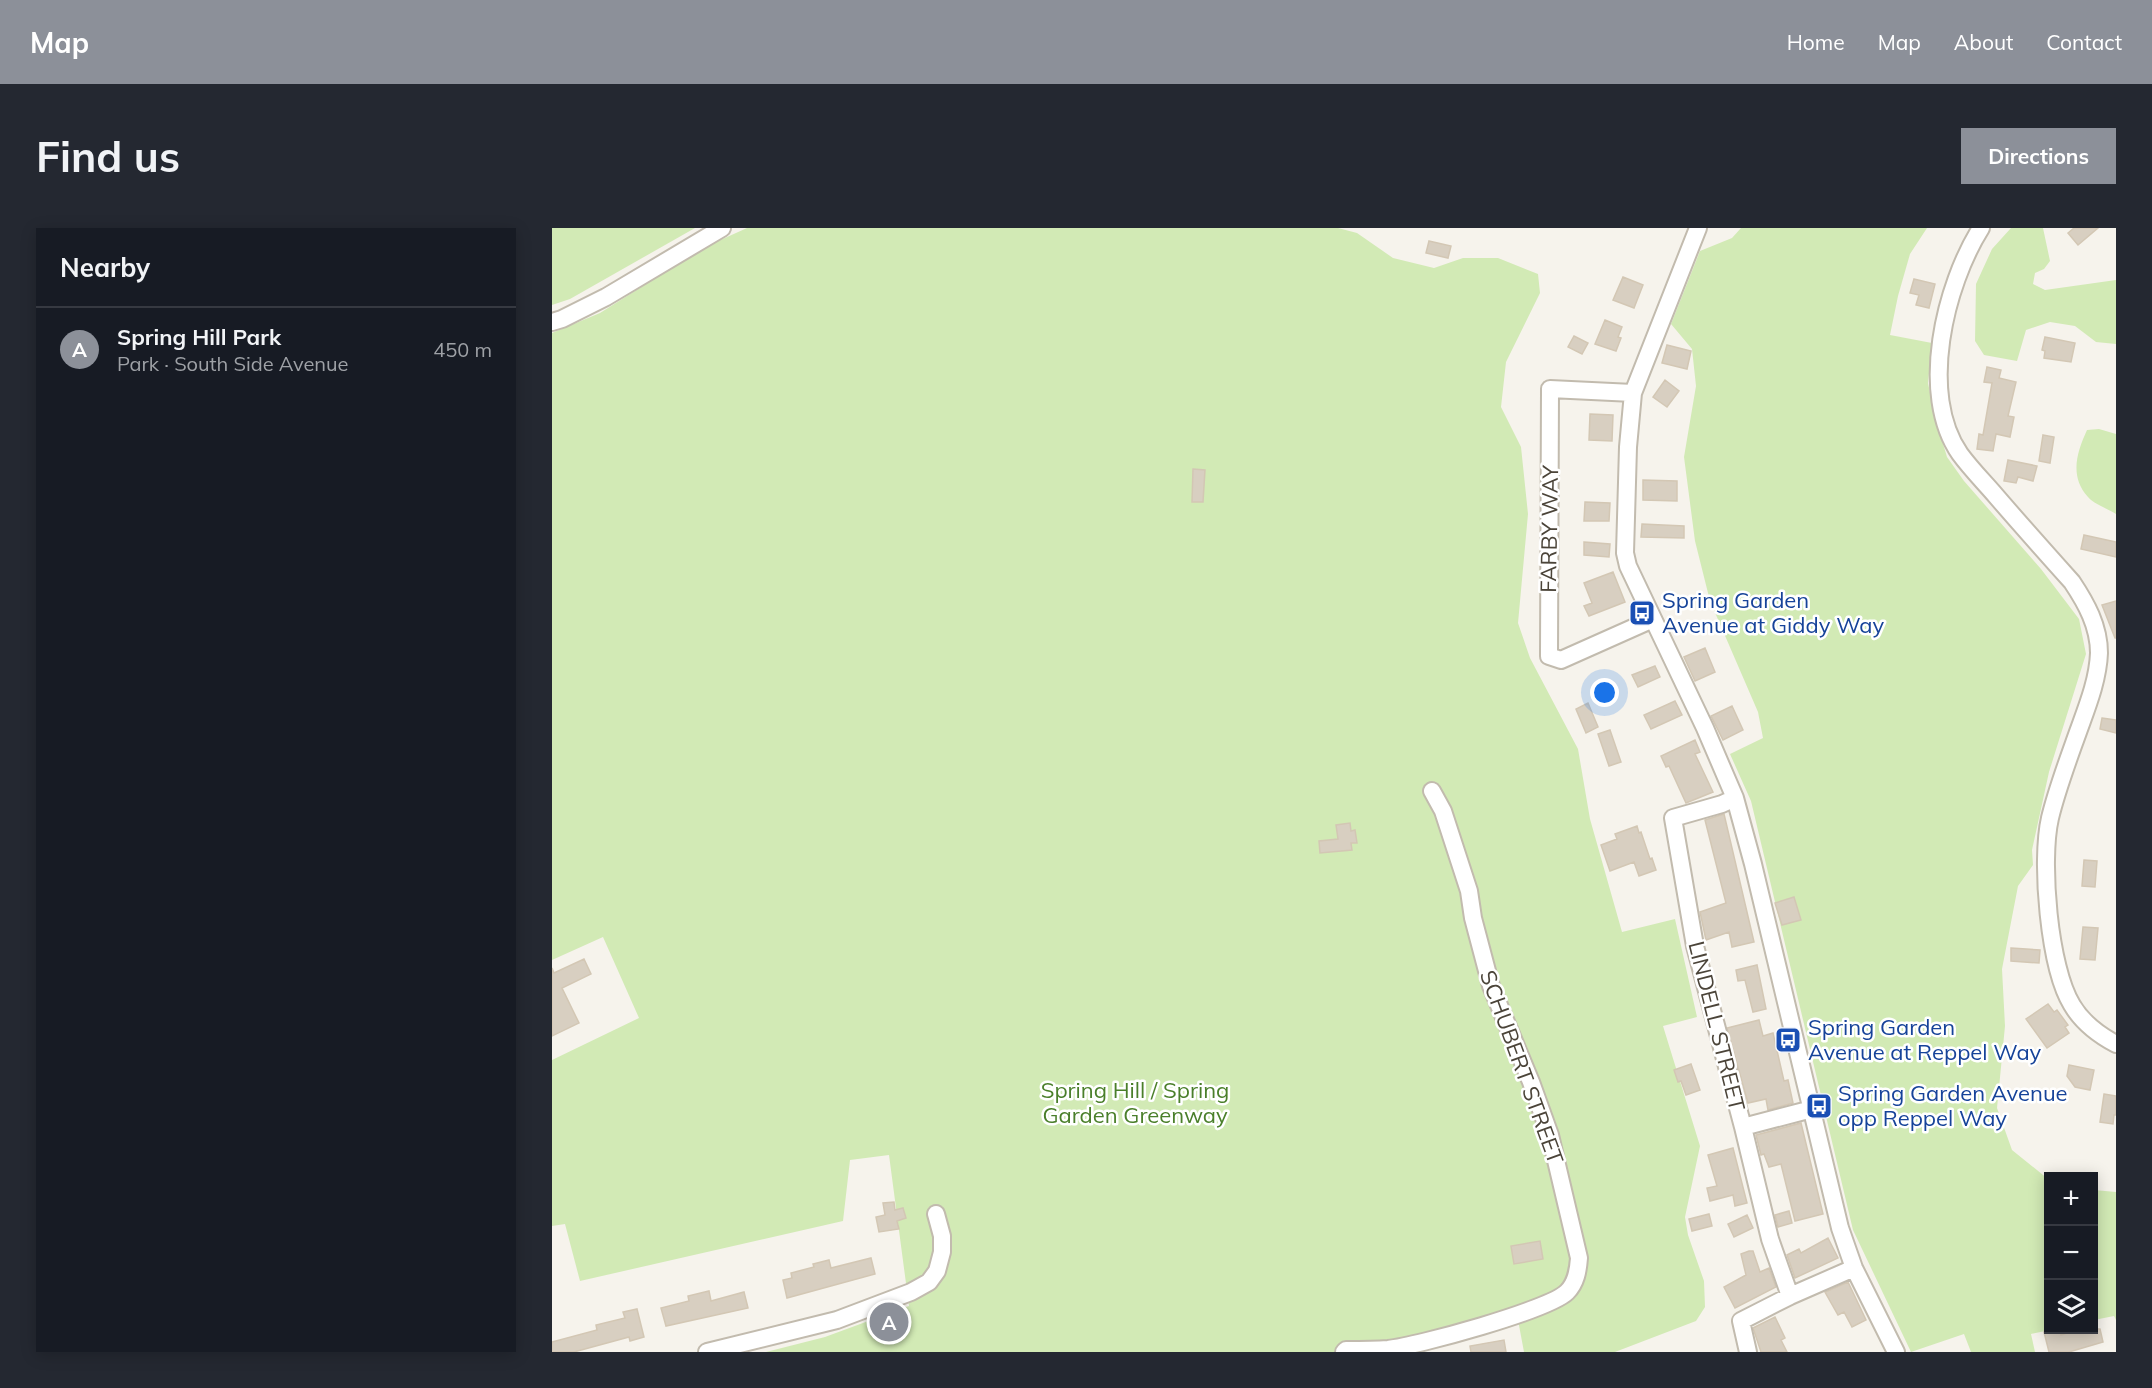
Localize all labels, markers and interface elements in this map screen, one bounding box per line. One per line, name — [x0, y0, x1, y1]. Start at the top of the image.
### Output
text: Map — [30, 25, 89, 60]
text: Home — [1787, 29, 1845, 55]
text: Map — [1878, 29, 1921, 55]
text: About — [1954, 29, 2013, 55]
text: Contact — [2046, 29, 2122, 55]
button: Directions — [1961, 128, 2116, 184]
text: Find us — [36, 130, 180, 183]
text: Nearby — [60, 251, 150, 284]
text: Spring Hill Park — [117, 323, 281, 351]
text: A — [72, 337, 87, 362]
text: 450 m — [433, 337, 492, 362]
text: Park · South Side Avenue — [117, 351, 349, 376]
street label: FARBY WAY — [1534, 464, 1564, 593]
place label: Spring Garden Avenue at Giddy Way — [1662, 586, 1884, 639]
bus stop icon: Spring Garden Avenue at Giddy Way — [1627, 598, 1657, 628]
your location — [1590, 678, 1619, 707]
street label: LINDELL STREET — [1682, 938, 1752, 1114]
street label: SCHUBERT STREET — [1474, 966, 1570, 1168]
place label: Spring Garden Avenue at Reppel Way — [1808, 1013, 2042, 1066]
bus stop icon: Spring Garden Avenue at Reppel Way — [1773, 1025, 1803, 1055]
park label: Spring Hill / Spring Garden Greenway — [1041, 1076, 1229, 1129]
place label: Spring Garden Avenue opp Reppel Way — [1838, 1079, 2068, 1132]
bus stop icon: Spring Garden Avenue opp Reppel Way — [1804, 1091, 1834, 1121]
map controls — [2044, 1172, 2098, 1334]
button: + — [2044, 1172, 2098, 1226]
button: − — [2044, 1226, 2098, 1280]
button: layers — [2044, 1280, 2098, 1334]
pin: A — [870, 1300, 908, 1344]

